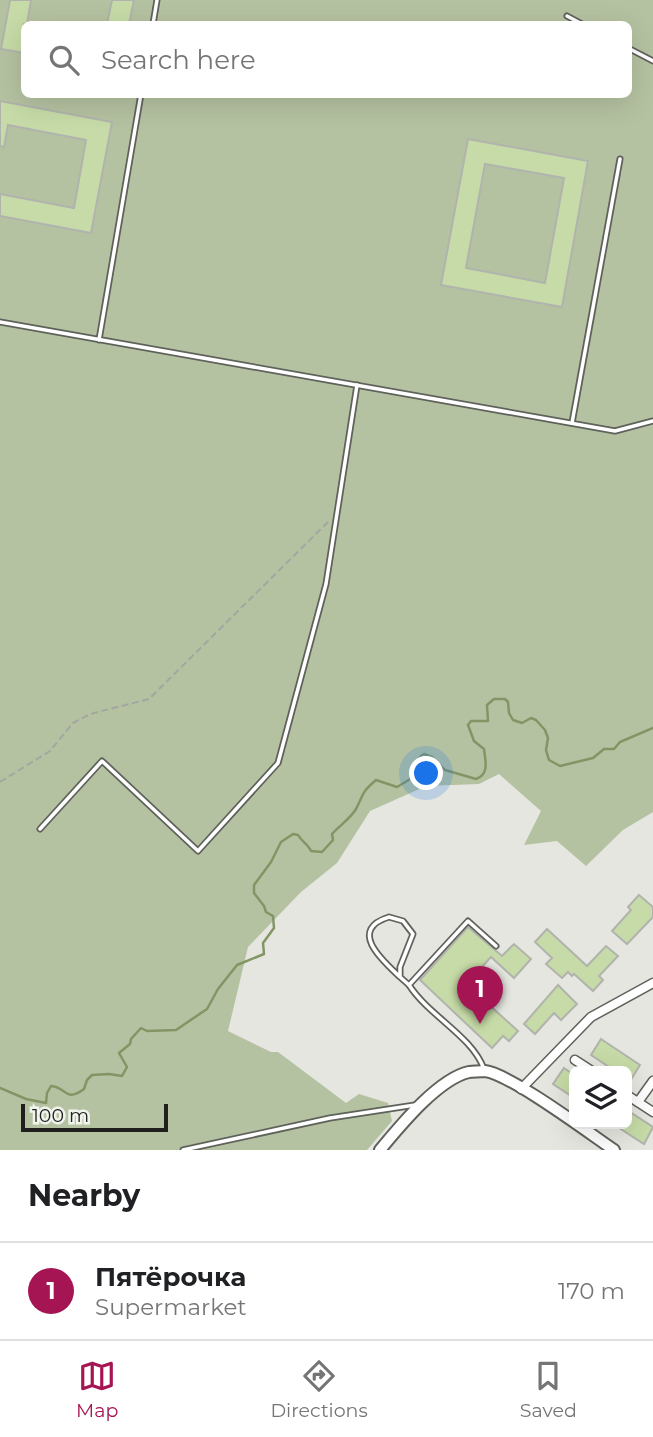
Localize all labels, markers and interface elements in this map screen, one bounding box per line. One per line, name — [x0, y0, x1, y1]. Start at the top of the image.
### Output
search box — [21, 21, 632, 98]
icon: search — [45, 41, 83, 79]
text: Search here — [101, 44, 256, 76]
your location — [409, 756, 443, 790]
pin: 1 — [457, 966, 503, 1024]
map controls — [569, 1066, 632, 1129]
button: layers — [569, 1066, 632, 1129]
scale bar — [21, 1101, 168, 1133]
text: 100 m — [32, 1104, 89, 1127]
text: Nearby — [28, 1177, 140, 1214]
text: Пятёрочка — [95, 1261, 246, 1293]
text: 1 — [46, 1277, 56, 1305]
text: 170 m — [558, 1277, 625, 1305]
text: Supermarket — [95, 1293, 247, 1321]
tab: Map — [76, 1357, 118, 1422]
tab: Directions — [270, 1357, 368, 1422]
tab: Saved — [520, 1357, 577, 1422]

